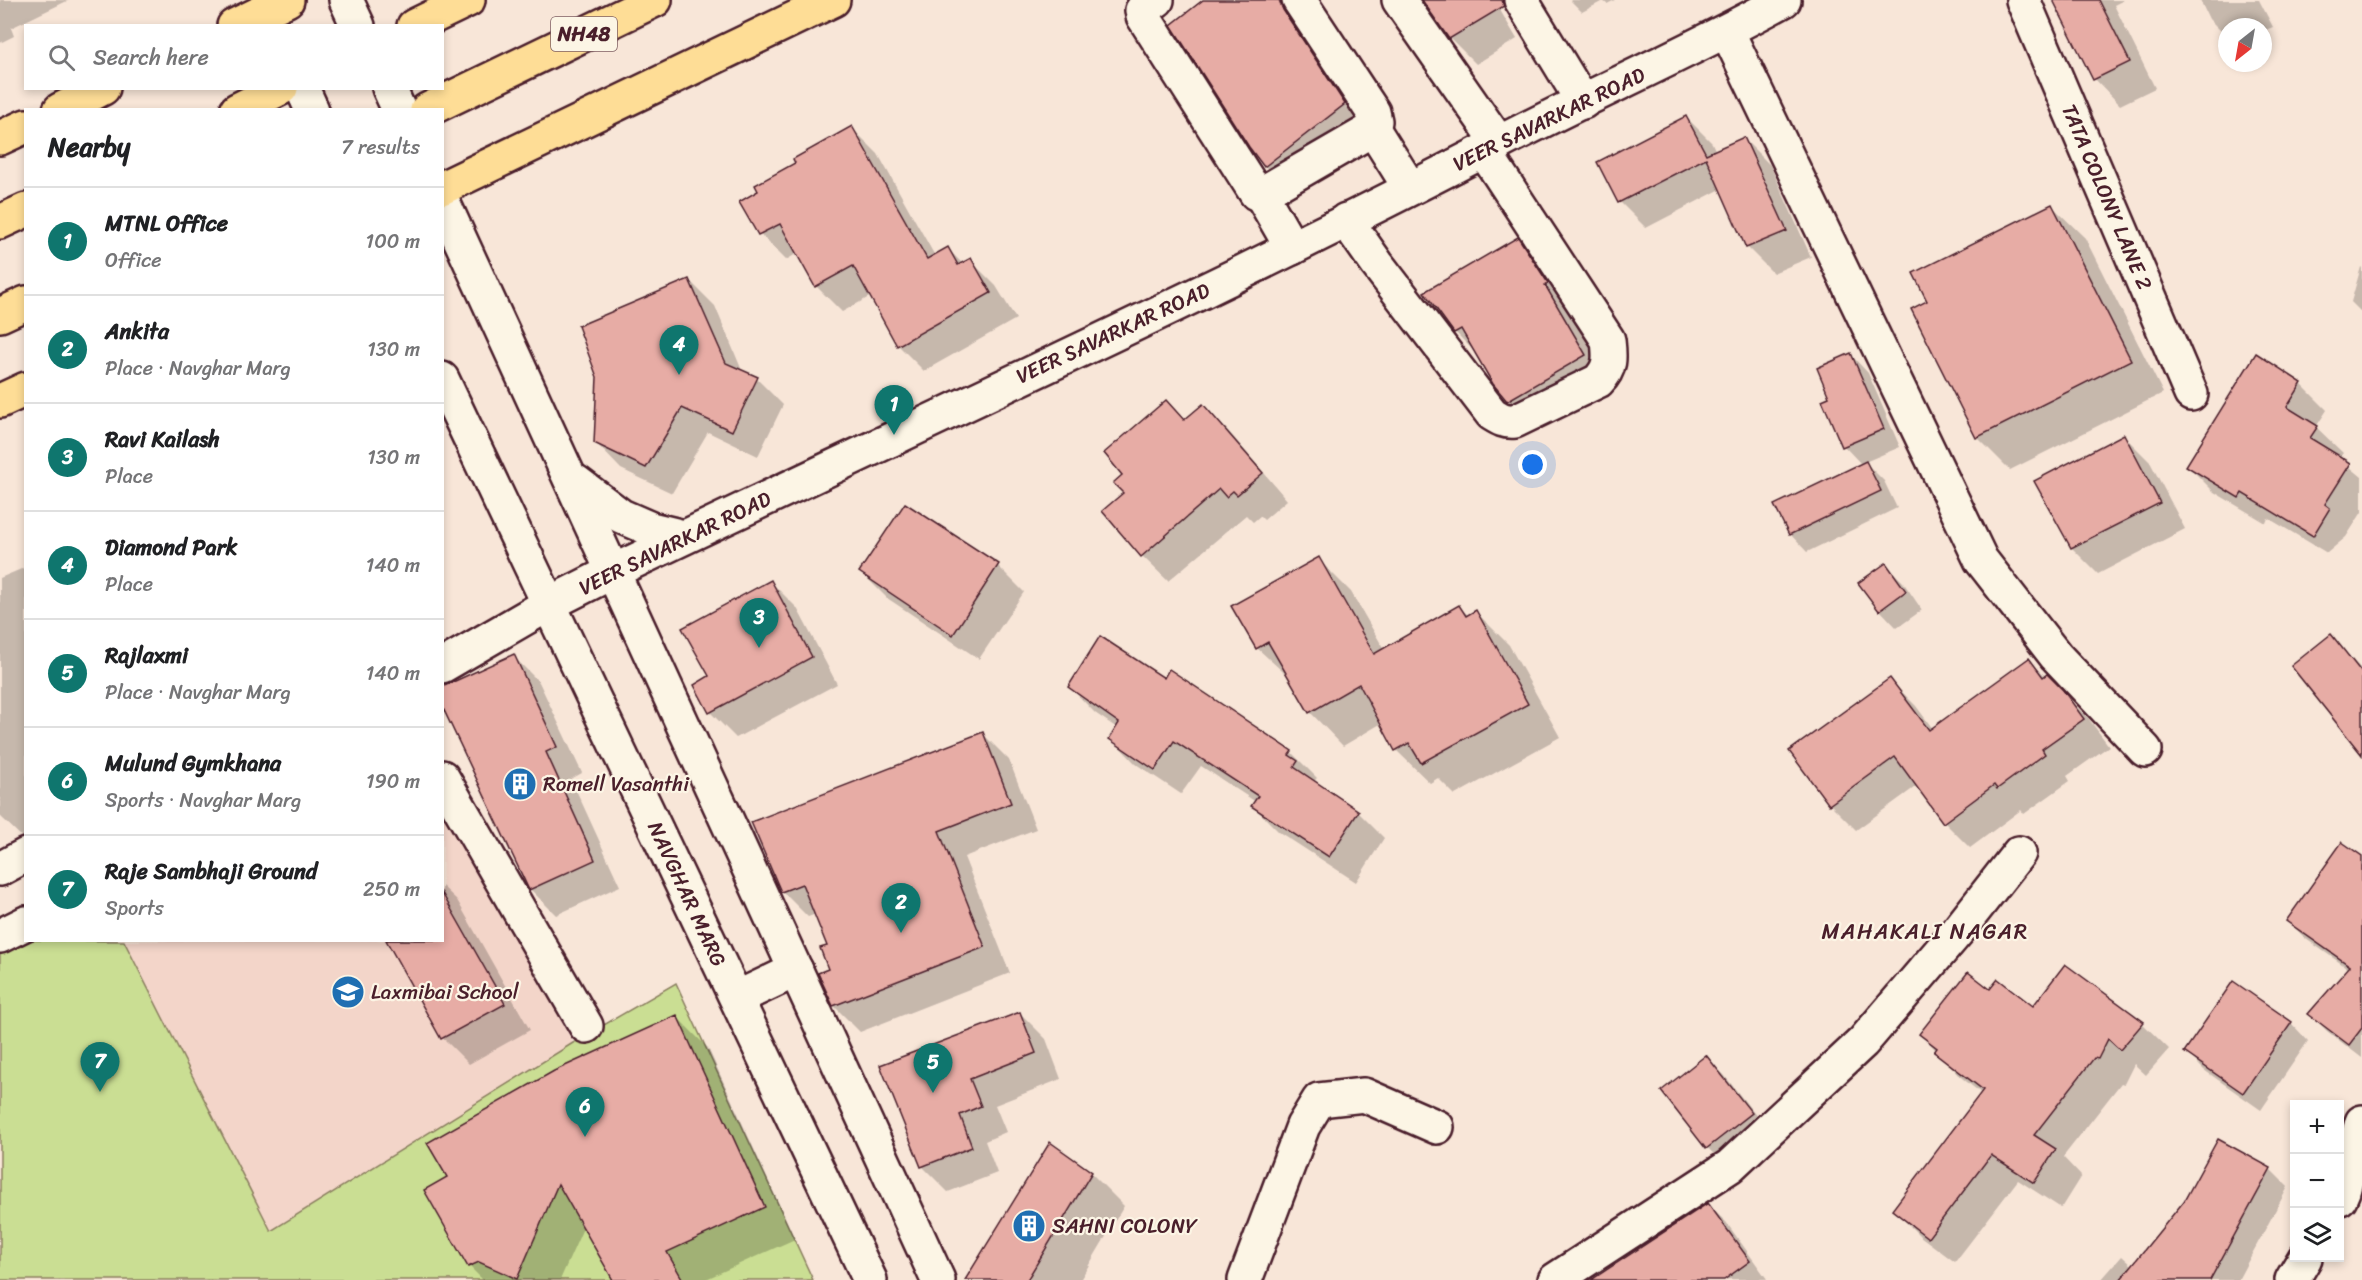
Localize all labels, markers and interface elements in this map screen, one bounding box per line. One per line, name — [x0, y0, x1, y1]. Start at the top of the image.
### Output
road number: NH48 — [551, 17, 617, 51]
north arrow — [2218, 18, 2272, 72]
search box — [24, 24, 444, 90]
text: Search here — [93, 38, 209, 77]
icon: search — [45, 41, 78, 74]
street label: VEER SAVARKAR ROAD — [1446, 56, 1652, 182]
street label: TATA COLONY LANE 2 — [2051, 98, 2163, 296]
text: Nearby — [48, 124, 130, 170]
text: 7 results — [341, 130, 420, 165]
text: MTNL Office — [105, 204, 228, 243]
text: 1 — [63, 224, 72, 259]
text: 100 m — [366, 224, 420, 259]
text: Office — [105, 243, 161, 278]
street label: VEER SAVARKAR ROAD — [1010, 271, 1217, 395]
text: Ankita — [105, 312, 169, 351]
pin: 4 — [660, 326, 698, 375]
text: 2 — [62, 332, 73, 367]
text: 130 m — [367, 332, 420, 367]
text: Place · Navghar Marg — [105, 351, 291, 386]
pin: 1 — [874, 386, 914, 435]
text: Ravi Kailash — [105, 420, 220, 459]
text: 3 — [62, 440, 73, 475]
text: 130 m — [367, 440, 420, 475]
your location — [1518, 450, 1547, 479]
text: Place — [105, 459, 153, 494]
street label: VEER SAVARKAR ROAD — [572, 480, 778, 606]
text: Diamond Park — [105, 528, 237, 567]
text: 4 — [61, 548, 74, 583]
text: 140 m — [366, 548, 420, 583]
text: Place — [105, 567, 153, 602]
pin: 3 — [740, 598, 778, 648]
text: Rajlaxmi — [105, 636, 188, 675]
text: 5 — [61, 656, 74, 691]
text: 140 m — [366, 656, 420, 691]
text: Place · Navghar Marg — [105, 675, 291, 710]
text: Mulund Gymkhana — [105, 744, 281, 783]
text: 6 — [62, 764, 73, 799]
text: 190 m — [366, 764, 420, 799]
place label: Romell Vasanthi — [543, 765, 690, 803]
building icon: Romell Vasanthi — [502, 766, 538, 802]
text: Sports · Navghar Marg — [105, 783, 301, 818]
street label: NAVGHAR MARG — [637, 815, 737, 973]
text: Raje Sambhaji Ground — [105, 852, 317, 891]
text: 7 — [62, 872, 73, 907]
text: 250 m — [363, 872, 420, 907]
pin: 2 — [882, 884, 920, 933]
text: Sports — [105, 891, 164, 926]
district label: MAHAKALI NAGAR — [1822, 912, 2028, 951]
place label: Laxmibai School — [371, 973, 520, 1011]
school or university icon: Laxmibai School — [330, 974, 366, 1010]
pin: 7 — [80, 1042, 120, 1092]
pin: 5 — [914, 1044, 952, 1093]
pin: 6 — [566, 1088, 604, 1137]
map controls — [2290, 1100, 2344, 1262]
button: + — [2290, 1100, 2344, 1154]
button: − — [2290, 1154, 2344, 1208]
place label: SAHNI COLONY — [1052, 1207, 1198, 1245]
building icon: SAHNI COLONY — [1011, 1208, 1047, 1244]
button: layers — [2290, 1208, 2344, 1262]

